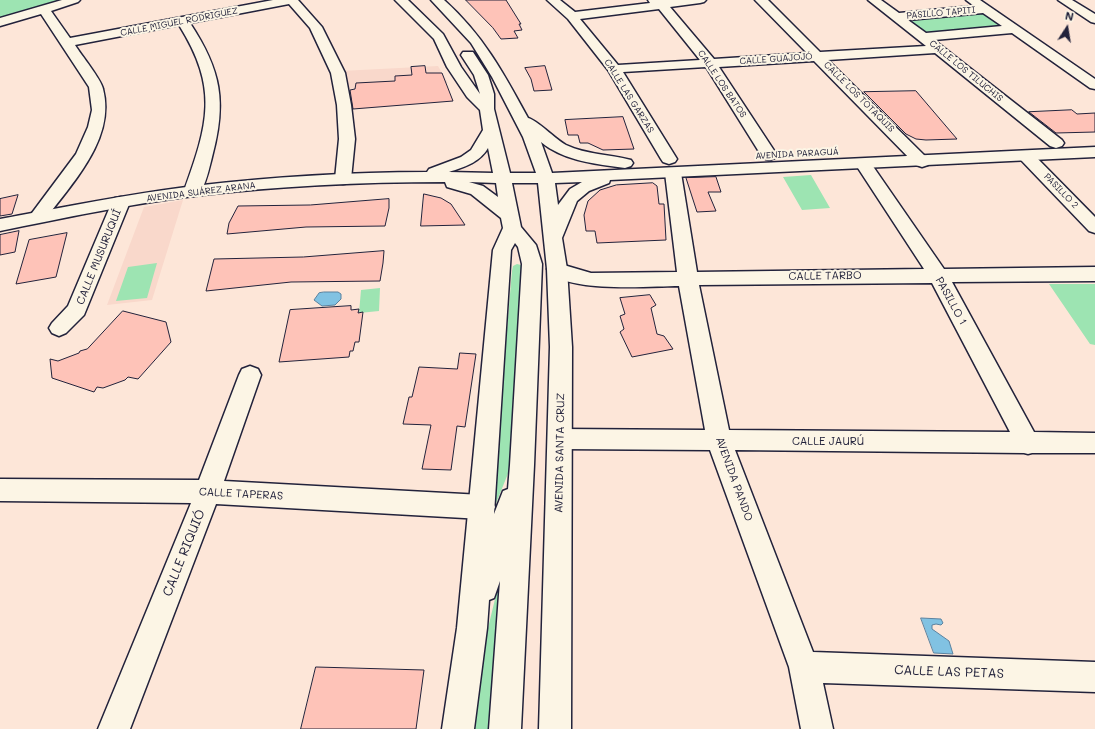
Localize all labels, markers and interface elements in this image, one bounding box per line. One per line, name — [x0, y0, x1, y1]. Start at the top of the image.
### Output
street label: CALLE MIGUEL RODRIGUEZ — [119, 5, 239, 39]
street label: PASILLO TAPITI — [906, 5, 976, 21]
north arrow — [1047, 8, 1087, 48]
text: N — [1064, 8, 1075, 24]
street label: CALLE LOS TILUCHIS — [927, 38, 1005, 104]
street label: CALLE LOS BATOS — [695, 48, 749, 120]
street label: CALLE GUAJOJÓ — [739, 51, 813, 67]
street label: CALLE LAS GARZAS — [602, 57, 656, 135]
street label: CALLE LOS TOTAQUIS — [821, 59, 897, 135]
street label: AVENIDA PARAGUÁ — [755, 146, 839, 162]
street label: PASILLO 2 — [1042, 171, 1080, 211]
street label: AVENIDA SUÁREZ ARANA — [146, 180, 256, 204]
street label: CALLE MUSURUQUÍ — [74, 207, 124, 307]
street label: CALLE TARBO — [788, 269, 862, 283]
street label: PASILLO 1 — [932, 275, 970, 327]
street label: AVENIDA SANTA CRUZ — [552, 393, 568, 513]
street label: AVENIDA PANDO — [713, 435, 755, 523]
street label: CALLE JAURÚ — [792, 435, 864, 449]
street label: CALLE TAPERAS — [198, 485, 284, 503]
street label: CALLE RIQUIÓ — [159, 507, 209, 599]
street label: CALLE LAS PETAS — [894, 662, 1004, 682]

